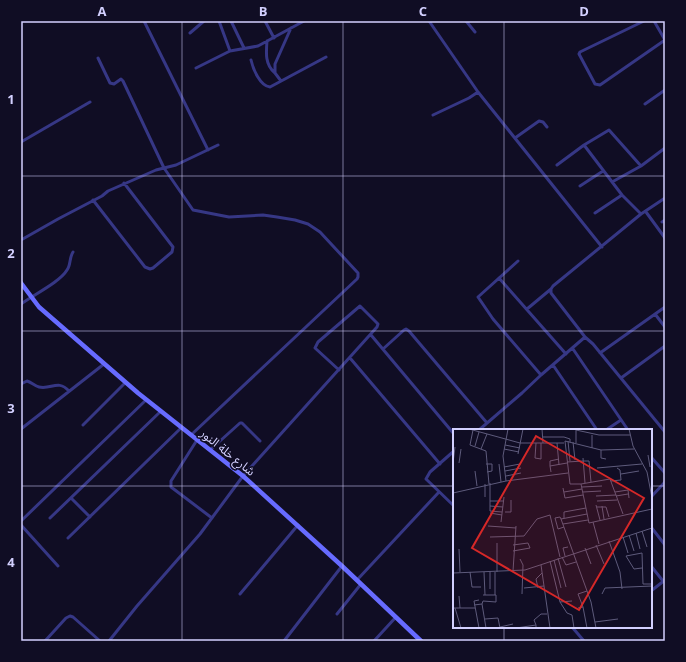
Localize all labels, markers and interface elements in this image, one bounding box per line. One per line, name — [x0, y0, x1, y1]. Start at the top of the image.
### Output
text: A — [98, 2, 107, 20]
text: B — [259, 2, 268, 20]
text: C — [419, 2, 427, 20]
text: D — [579, 2, 589, 20]
text: 1 — [7, 90, 15, 108]
text: 2 — [7, 244, 15, 262]
text: 3 — [7, 399, 15, 417]
street label: شارع خلة النور — [195, 424, 259, 480]
inset map — [453, 429, 652, 628]
text: 4 — [7, 553, 15, 571]

